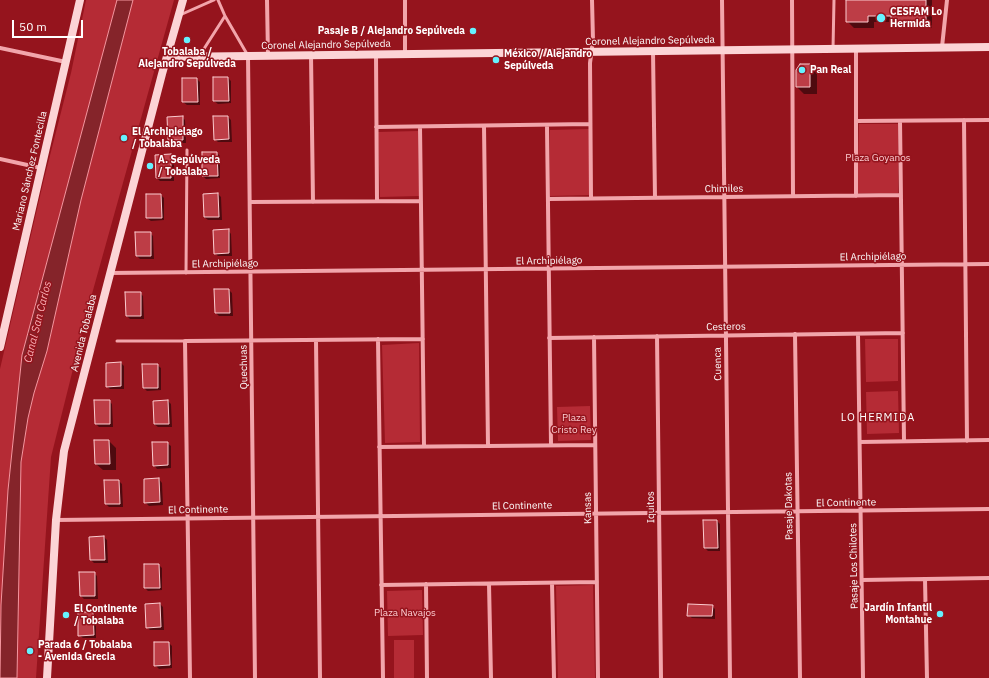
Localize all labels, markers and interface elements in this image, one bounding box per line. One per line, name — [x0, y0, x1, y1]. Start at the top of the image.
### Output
place label: CESFAM Lo Hermida — [890, 6, 942, 30]
scale bar — [14, 12, 85, 38]
marker: CESFAM Lo Hermida — [875, 12, 887, 24]
text: 50 m — [19, 19, 47, 34]
place label: Pasaje B / Alejandro Sepúlveda — [318, 25, 465, 37]
marker: Pasaje B / Alejandro Sepúlveda — [468, 26, 478, 36]
street label: Coronel Alejandro Sepúlveda — [585, 34, 715, 48]
marker: Tobalaba / Alejandro Sepúlveda — [182, 35, 192, 45]
street label: Coronel Alejandro Sepúlveda — [261, 38, 391, 52]
place label: Tobalaba / Alejandro Sepúlveda — [138, 46, 236, 70]
place label: México / Alejandro Sepúlveda — [504, 48, 592, 72]
marker: México / Alejandro Sepúlveda — [491, 55, 501, 65]
place label: Pan Real — [810, 64, 851, 76]
marker: Pan Real — [797, 65, 807, 75]
street label: Mariano Sánchez Fontecilla — [10, 110, 50, 232]
place label: El Archipielago / Tobalaba — [132, 126, 203, 150]
marker: El Archipielago / Tobalaba — [119, 133, 129, 143]
park label: Plaza Goyanos — [845, 152, 911, 164]
place label: A. Sepúlveda / Tobalaba — [158, 154, 220, 178]
marker: A. Sepúlveda / Tobalaba — [145, 161, 155, 171]
street label: Chimiles — [705, 183, 743, 195]
street label: El Archipiélago — [839, 250, 907, 264]
street label: El Archipiélago — [515, 254, 583, 268]
street label: El Archipiélago — [191, 257, 259, 271]
water label: Canal San Carlos — [21, 280, 55, 364]
street label: Avenida Tobalaba — [69, 293, 99, 373]
street label: Cesteros — [706, 321, 746, 333]
street label: Quechuas — [238, 344, 250, 390]
street label: Cuenca — [712, 347, 724, 381]
district label: LO HERMIDA — [841, 411, 915, 425]
park label: Plaza Cristo Rey — [551, 412, 597, 436]
street label: Pasaje Dakotas — [782, 472, 796, 540]
street label: Iquitos — [645, 491, 657, 523]
street label: Kansas — [582, 492, 594, 524]
street label: El Continente — [816, 496, 876, 510]
street label: El Continente — [492, 499, 552, 513]
street label: El Continente — [168, 503, 228, 517]
street label: Pasaje Los Chilotes — [847, 523, 861, 609]
place label: Jardín Infantil Montahue — [864, 602, 932, 626]
place label: El Continente / Tobalaba — [74, 603, 137, 626]
park label: Plaza Navajos — [374, 607, 436, 619]
marker: Jardín Infantil Montahue — [935, 609, 945, 619]
marker: El Continente / Tobalaba — [61, 610, 71, 620]
place label: Parada 6 / Tobalaba - Avenida Grecia — [38, 639, 132, 662]
marker: Parada 6 / Tobalaba - Avenida Grecia — [25, 646, 35, 656]

